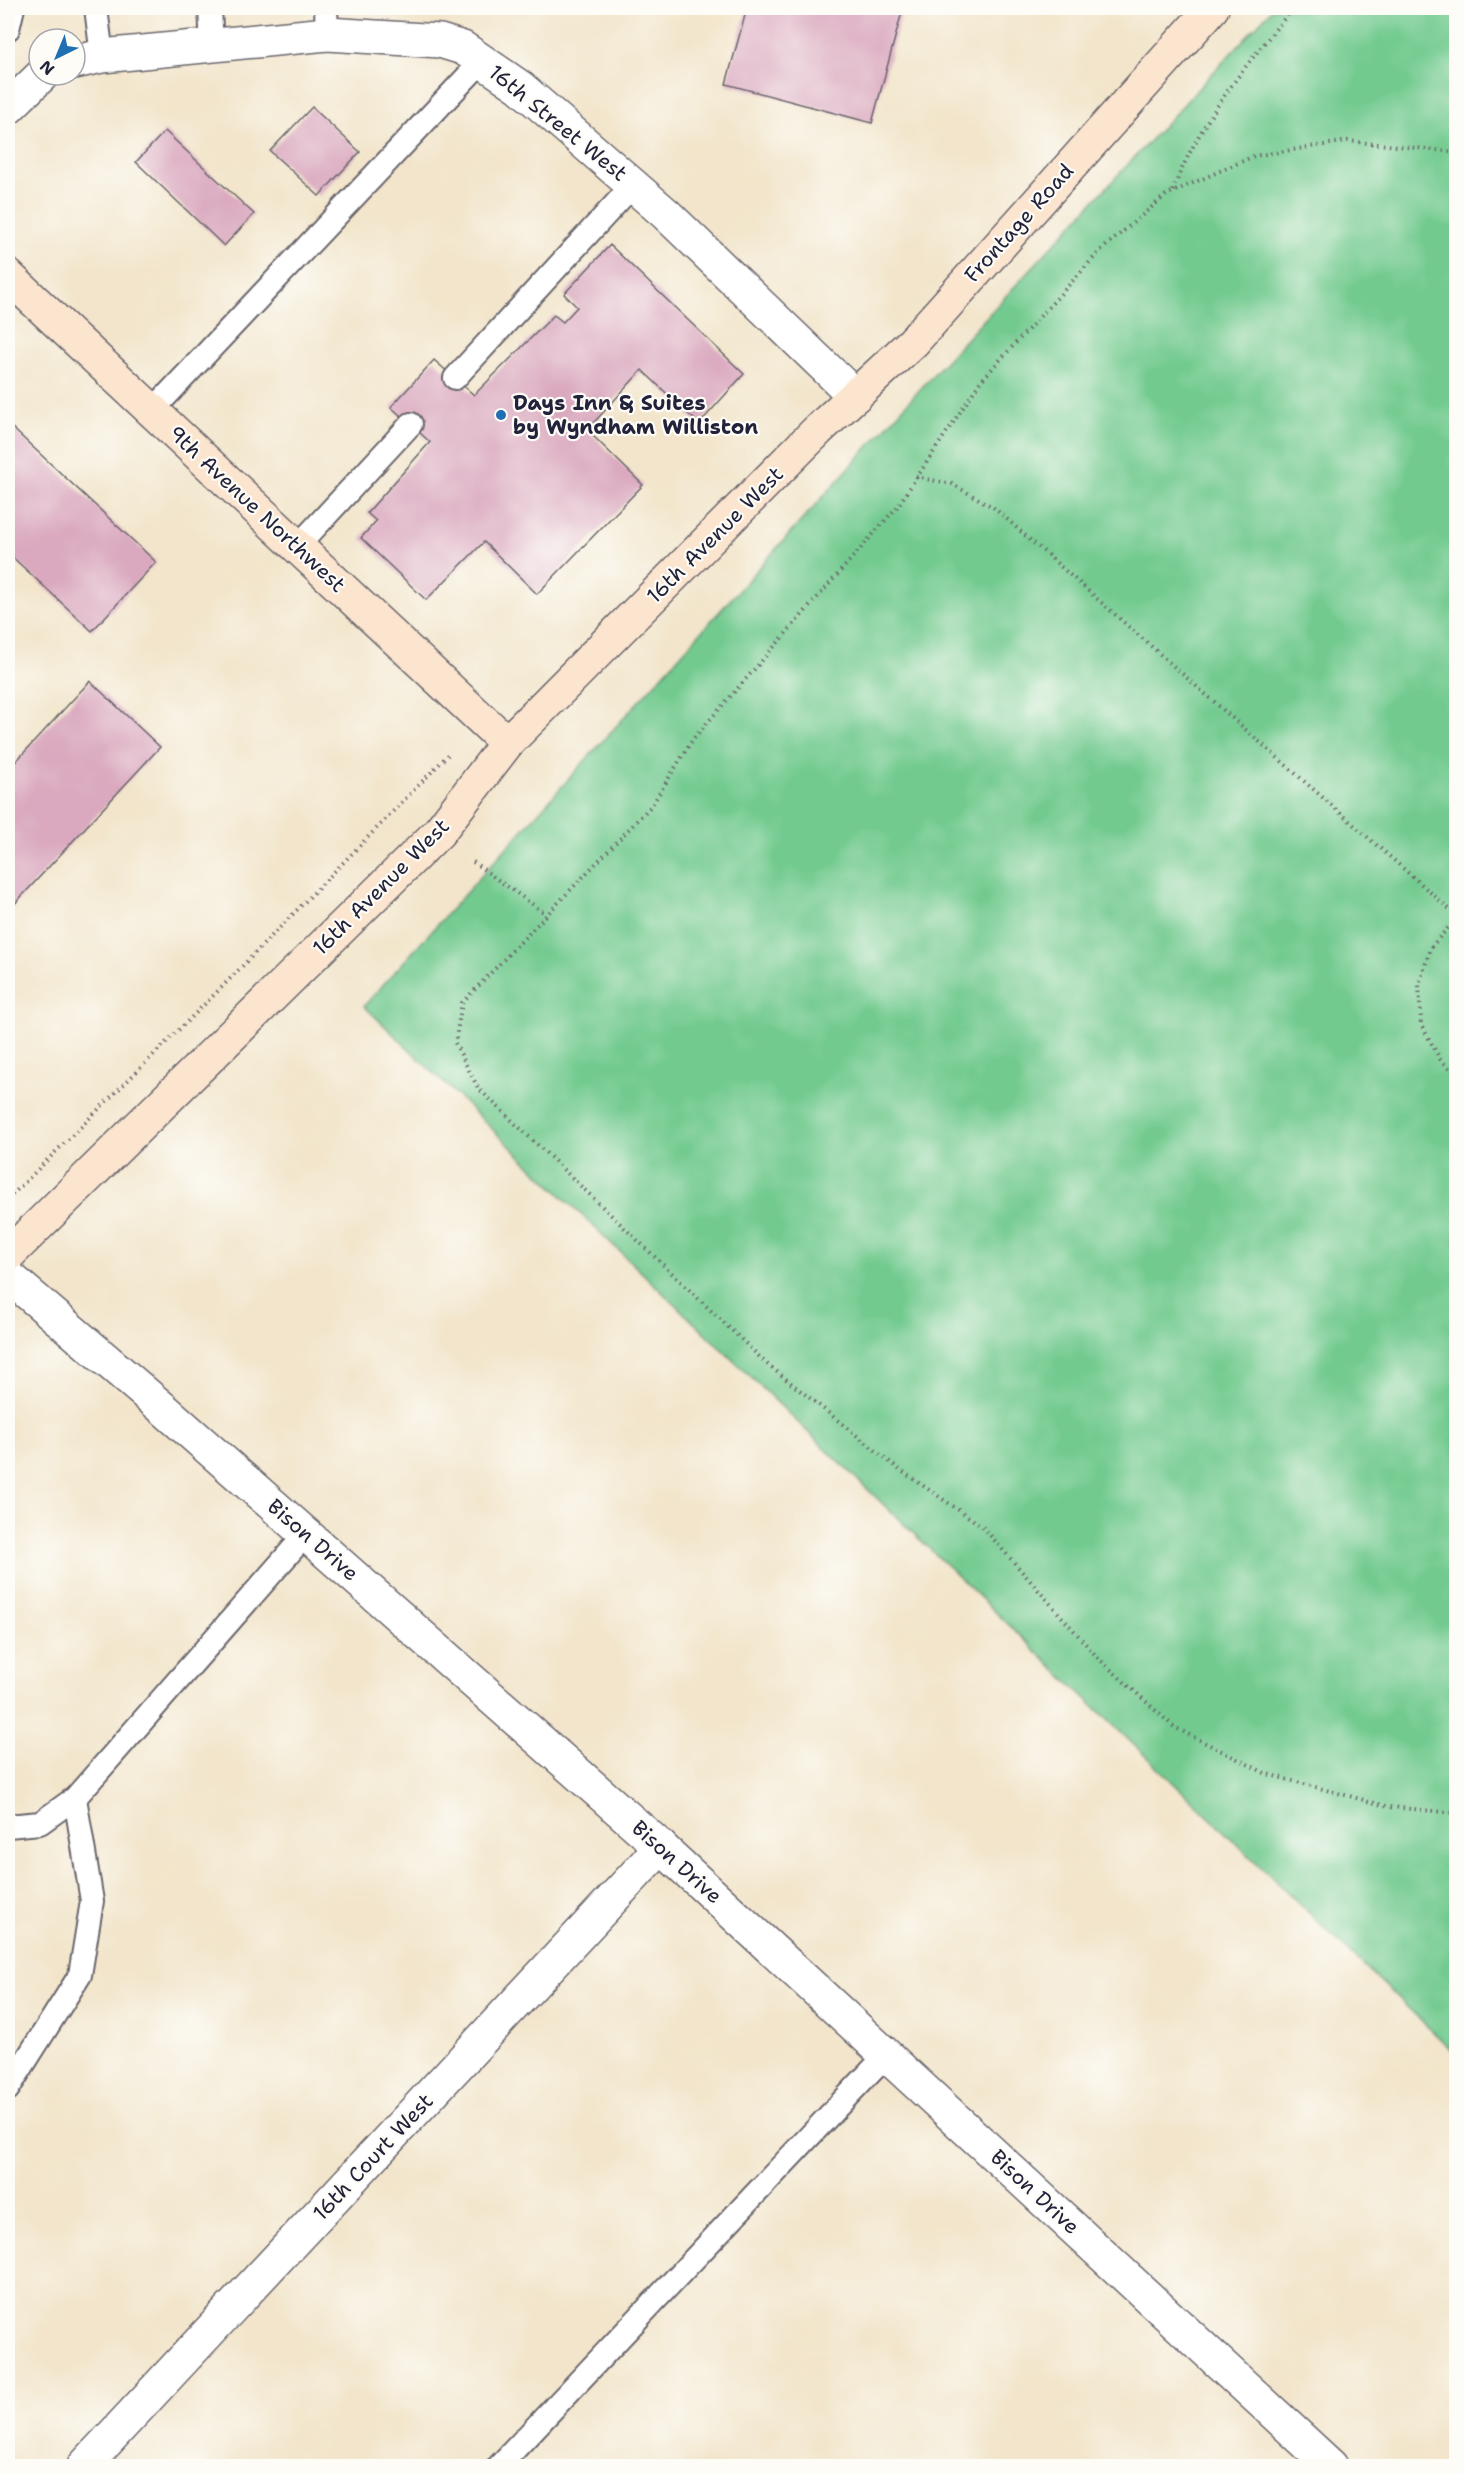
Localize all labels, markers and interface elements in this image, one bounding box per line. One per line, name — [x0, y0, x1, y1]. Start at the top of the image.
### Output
north arrow — [27, 27, 87, 87]
text: N — [35, 56, 59, 80]
street label: 16th Street West — [483, 58, 633, 188]
street label: Frontage Road — [958, 158, 1080, 288]
place label: Days Inn & Suites by Wyndham Williston — [513, 389, 758, 441]
marker: Days Inn & Suites by Wyndham Williston — [494, 408, 508, 422]
street label: 9th Avenue Northwest — [162, 419, 352, 599]
street label: 16th Avenue West — [640, 460, 790, 610]
street label: 16th Avenue West — [306, 812, 456, 962]
street label: Bison Drive — [261, 1493, 365, 1587]
street label: Bison Drive — [626, 1814, 728, 1910]
street label: 16th Court West — [307, 2087, 439, 2227]
street label: Bison Drive — [984, 2143, 1086, 2241]

